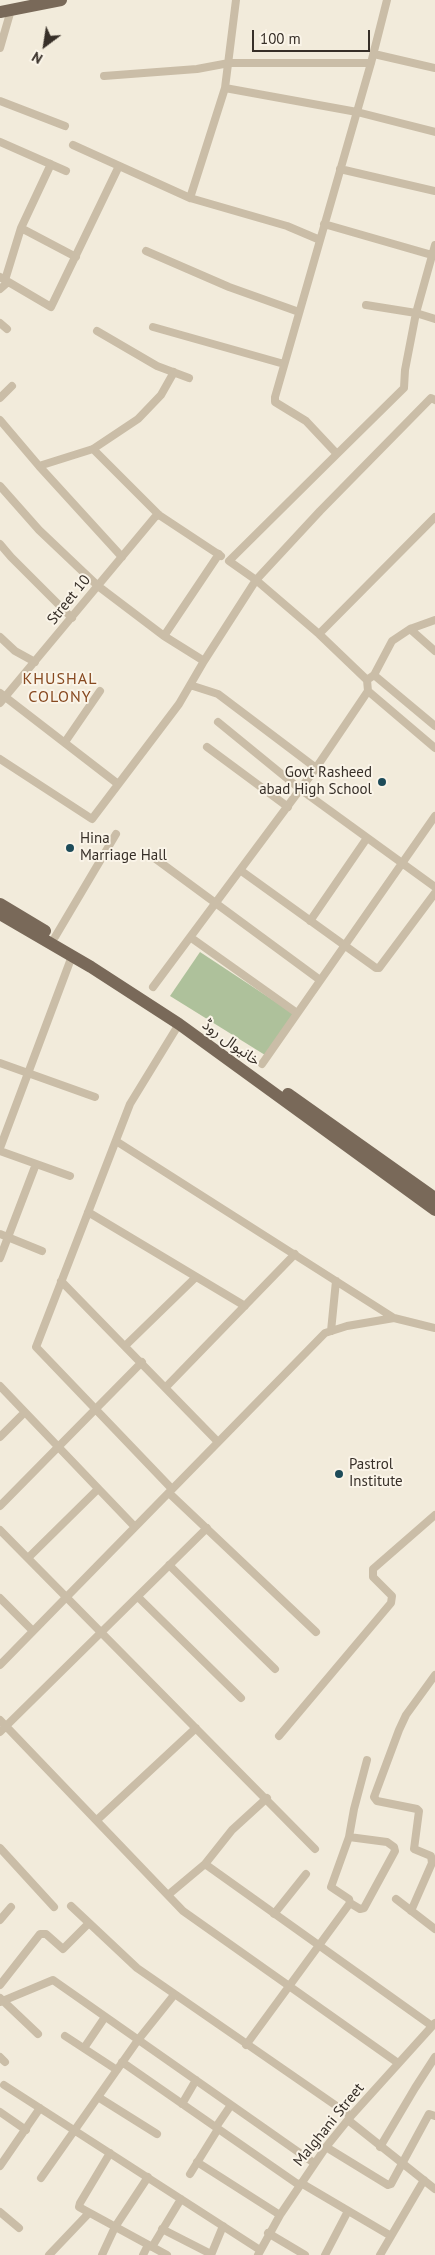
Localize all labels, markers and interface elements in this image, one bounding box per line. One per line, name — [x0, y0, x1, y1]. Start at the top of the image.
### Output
north arrow — [20, 20, 70, 70]
scale bar — [255, 20, 372, 52]
text: 100 m — [260, 29, 301, 48]
text: N — [29, 48, 46, 68]
street label: Street 10 — [44, 572, 94, 628]
district label: KHUSHAL COLONY — [22, 669, 98, 707]
place label: Govt Rasheed abad High School — [259, 764, 372, 799]
marker: Govt Rasheed abad High School — [376, 776, 388, 788]
place label: Hina Marriage Hall — [80, 830, 167, 865]
marker: Hina Marriage Hall — [64, 842, 76, 854]
street label: خانیوال روڈ — [198, 1016, 264, 1070]
place label: Pastrol Institute — [349, 1456, 403, 1491]
marker: Pastrol Institute — [333, 1468, 345, 1480]
street label: Malghani Street — [290, 2080, 368, 2170]

